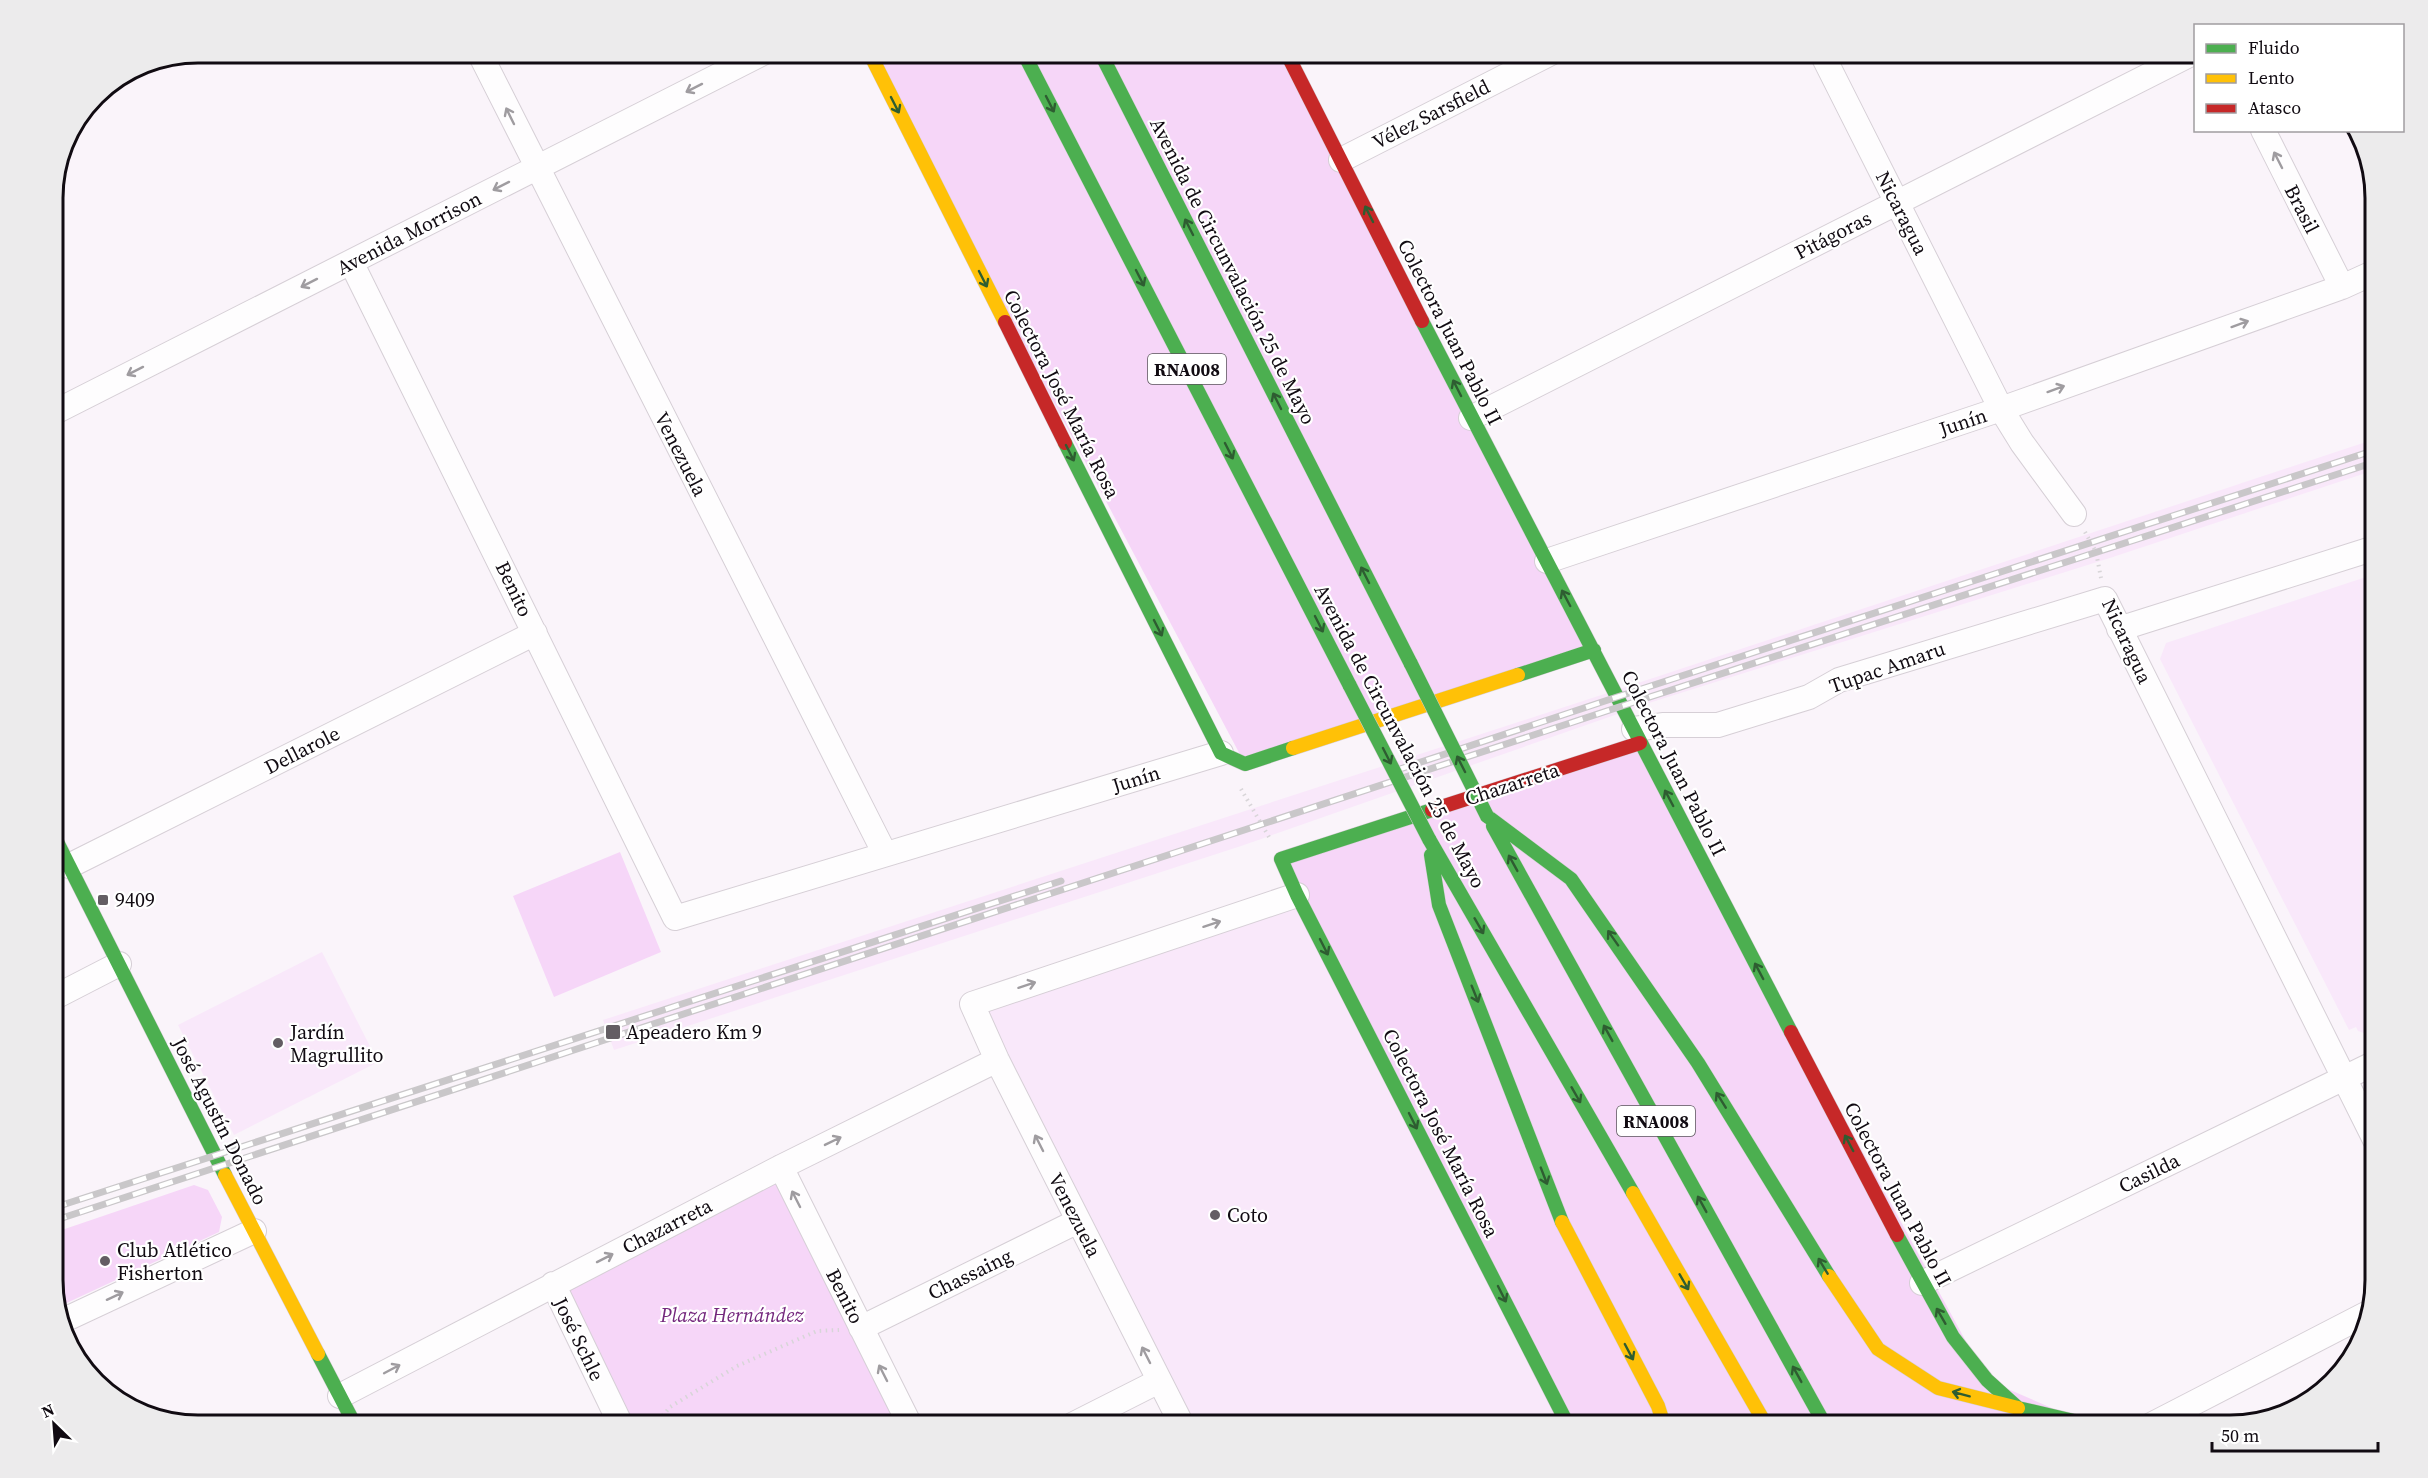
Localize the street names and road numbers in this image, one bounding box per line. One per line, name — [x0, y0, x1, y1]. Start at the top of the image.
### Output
street label: Vélez Sarsfield — [1367, 72, 1495, 156]
street label: Avenida de Circunvalación 25 de Mayo — [1143, 113, 1323, 429]
street label: Nicaragua — [1869, 166, 1935, 261]
street label: Brasil — [2278, 180, 2326, 238]
street label: Avenida Morrison — [332, 184, 486, 282]
street label: Pitágoras — [1790, 204, 1876, 266]
street label: Colectora Juan Pablo II — [1391, 234, 1509, 430]
street label: Colectora José María Rosa — [997, 285, 1127, 504]
road number: RNA008 — [1148, 354, 1226, 384]
street label: Junín — [1935, 401, 1991, 443]
street label: Venezuela — [648, 407, 715, 502]
street label: Benito — [489, 557, 539, 621]
street label: Avenida de Circunvalación 25 de Mayo — [1308, 579, 1492, 893]
street label: Nicaragua — [2095, 594, 2159, 689]
street label: Tupac Amaru — [1825, 634, 1949, 700]
street label: Colectora Juan Pablo II — [1615, 665, 1733, 861]
street label: Dellarole — [259, 719, 345, 781]
street label: Chazarreta — [1461, 755, 1564, 812]
street label: Junín — [1108, 758, 1163, 800]
street label: Colectora José María Rosa — [1376, 1024, 1506, 1243]
street label: José Agustín Donado — [165, 1032, 274, 1210]
street label: Colectora Juan Pablo II — [1838, 1097, 1958, 1291]
road number: RNA008 — [1617, 1106, 1695, 1136]
street label: Casilda — [2114, 1146, 2185, 1200]
street label: Venezuela — [1042, 1168, 1109, 1263]
street label: Chazarreta — [617, 1191, 718, 1261]
street label: Chassaing — [923, 1242, 1017, 1306]
street label: Benito — [819, 1264, 871, 1328]
street label: José Schle — [546, 1292, 611, 1385]

